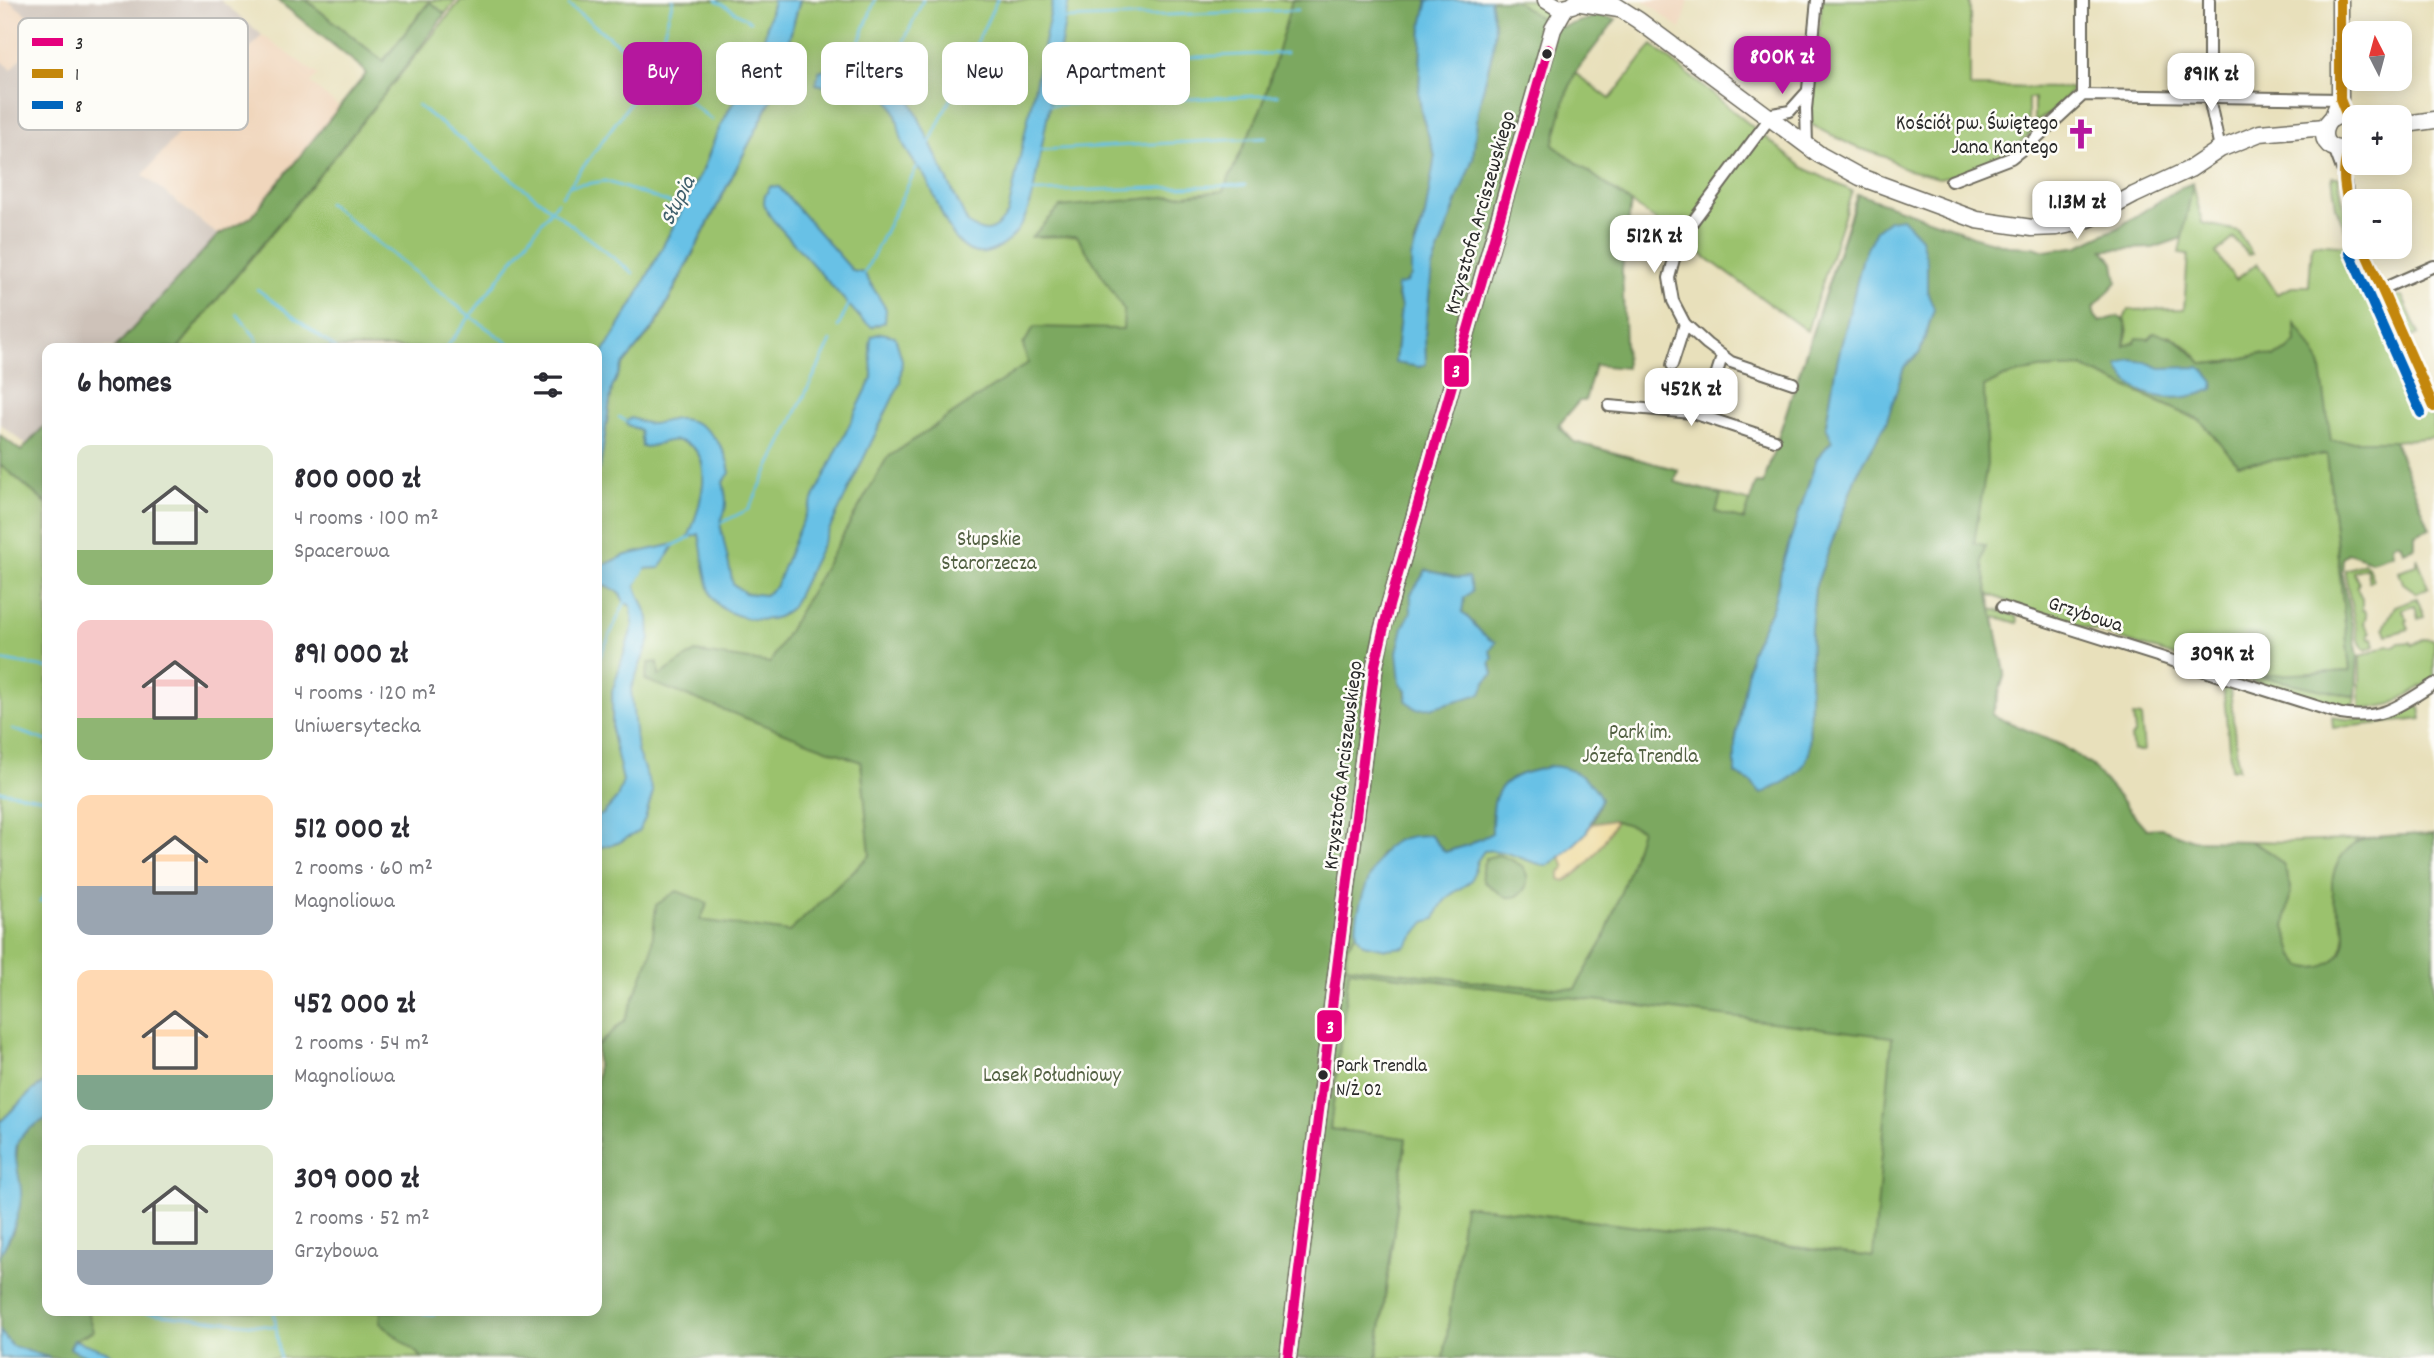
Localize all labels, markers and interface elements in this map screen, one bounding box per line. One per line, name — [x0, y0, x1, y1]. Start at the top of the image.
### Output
legend — [18, 18, 248, 130]
north arrow — [2342, 21, 2412, 91]
map controls — [2342, 21, 2412, 259]
text: 3 — [75, 32, 83, 59]
pin: 800K zł — [1717, 36, 1847, 96]
chip: Buy — [623, 42, 702, 105]
chip: Rent — [716, 42, 807, 105]
chip: Filters — [821, 42, 928, 105]
chip: New — [942, 42, 1028, 105]
chip: Apartment — [1042, 42, 1190, 105]
text: 800K zł — [1750, 42, 1814, 75]
unlabelled marker — [1540, 47, 1554, 61]
pin: 891K zł — [2146, 54, 2276, 113]
text: 891K zł — [2183, 59, 2239, 92]
text: 1 — [75, 63, 79, 90]
text: 8 — [75, 95, 83, 122]
button: + — [2342, 105, 2412, 175]
street label: Krzysztofa Arciszewskiego — [1439, 108, 1525, 318]
place label: Kościół pw. Świętego Jana Kantego — [1896, 110, 2058, 164]
church icon: Kościół pw. Świętego Jana Kantego — [2064, 117, 2098, 151]
water label: Słupia — [653, 170, 706, 232]
pin: 1.13M zł — [2005, 182, 2149, 241]
text: 1.13M zł — [2048, 187, 2106, 220]
button: − — [2342, 189, 2412, 259]
pin: 512K zł — [1589, 216, 1719, 275]
text: 512K zł — [1626, 221, 1682, 254]
line badge: 3 — [1443, 354, 1470, 388]
text: 3 — [1452, 360, 1460, 387]
text: 6 homes — [77, 364, 172, 407]
icon: filters — [529, 366, 567, 404]
pin: 452K zł — [1626, 368, 1756, 428]
text: 452K zł — [1661, 374, 1721, 407]
text: 800 000 zł — [294, 460, 421, 503]
icon: home — [133, 473, 217, 557]
text: 4 rooms · 100 m² — [294, 503, 439, 536]
park label: Słupskie Starorzecza — [941, 526, 1038, 580]
text: Spacerowa — [294, 536, 389, 569]
street label: Grzybowa — [2044, 590, 2127, 642]
pin: 309K zł — [2157, 634, 2287, 693]
text: 891 000 zł — [294, 635, 408, 678]
text: 309K zł — [2190, 639, 2254, 672]
icon: home — [133, 648, 217, 732]
street label: Krzysztofa Arciszewskiego — [1317, 659, 1373, 871]
text: 4 rooms · 120 m² — [294, 678, 436, 711]
text: Uniwersytecka — [294, 711, 420, 744]
park label: Park im. Józefa Trendla — [1582, 719, 1699, 773]
text: 512 000 zł — [294, 810, 409, 853]
icon: home — [133, 823, 217, 907]
text: 2 rooms · 60 m² — [294, 853, 433, 886]
text: Magnoliowa — [294, 886, 395, 919]
text: 452 000 zł — [294, 985, 415, 1028]
icon: home — [133, 998, 217, 1082]
line badge: 3 — [1316, 1009, 1343, 1043]
text: 3 — [1326, 1016, 1334, 1043]
text: 2 rooms · 54 m² — [294, 1028, 429, 1061]
place label: Park Trendla N/Ż 02 — [1336, 1054, 1428, 1105]
text: Magnoliowa — [294, 1061, 395, 1094]
park label: Lasek Południowy — [983, 1062, 1121, 1092]
marker: Park Trendla N/Ż 02 — [1316, 1068, 1330, 1082]
text: 309 000 zł — [294, 1160, 419, 1203]
icon: home — [133, 1173, 217, 1257]
text: 2 rooms · 52 m² — [294, 1203, 430, 1236]
text: Grzybowa — [294, 1236, 378, 1269]

